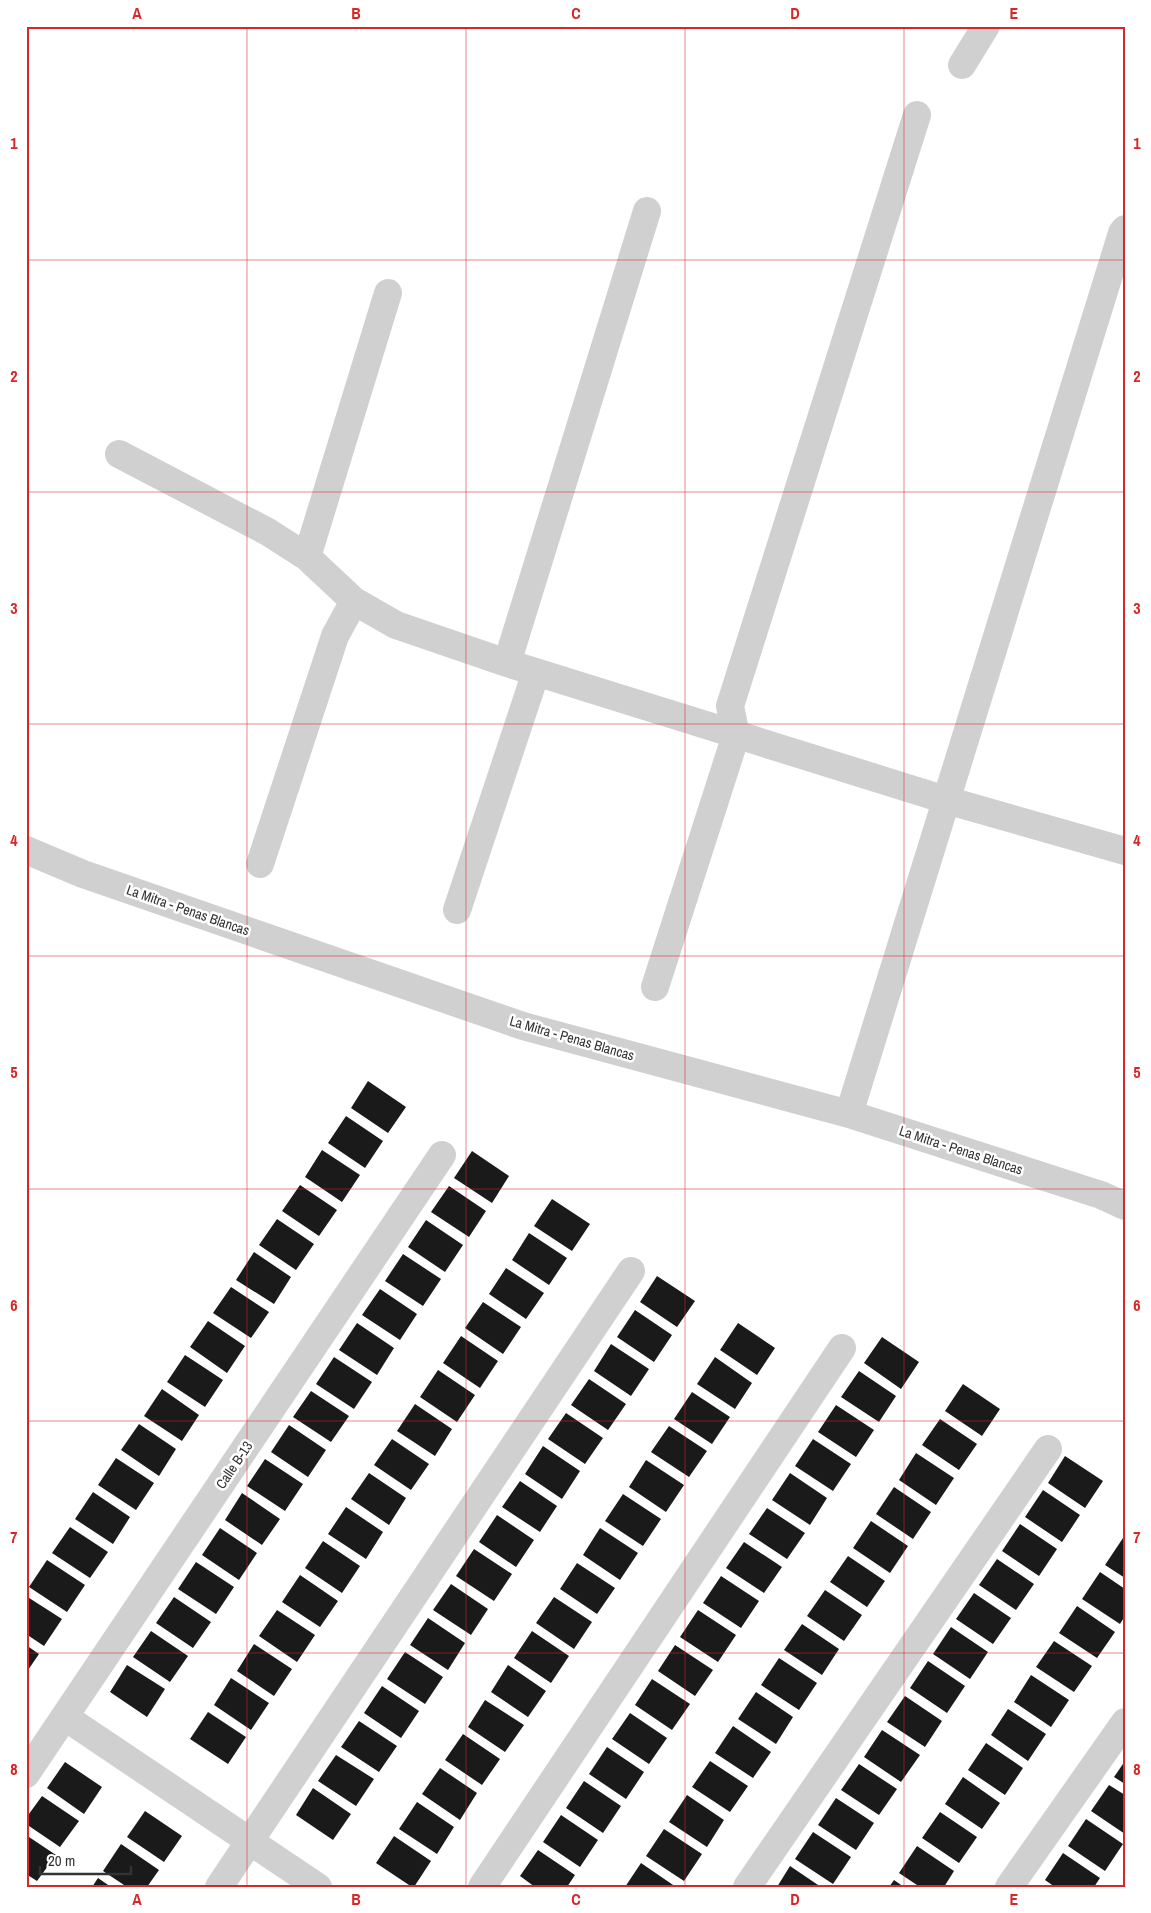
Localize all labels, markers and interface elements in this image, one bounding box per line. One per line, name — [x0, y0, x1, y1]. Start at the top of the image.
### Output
text: A — [132, 2, 142, 24]
text: B — [351, 2, 361, 24]
text: C — [571, 2, 581, 24]
text: D — [790, 2, 800, 24]
text: E — [1010, 2, 1019, 24]
text: 1 — [10, 132, 18, 154]
text: 1 — [1133, 132, 1141, 154]
text: 2 — [10, 365, 18, 387]
text: 2 — [1133, 365, 1141, 387]
text: 3 — [10, 597, 18, 619]
text: 3 — [1133, 597, 1141, 619]
text: 4 — [10, 829, 18, 851]
text: 4 — [1133, 829, 1141, 851]
street label: La Mitra - Penas Blancas — [124, 881, 252, 940]
street label: La Mitra - Penas Blancas — [508, 1012, 637, 1064]
text: 5 — [10, 1061, 18, 1083]
text: 5 — [1133, 1061, 1141, 1083]
street label: La Mitra - Penas Blancas — [897, 1122, 1025, 1179]
text: 6 — [10, 1294, 18, 1316]
text: 6 — [1133, 1294, 1141, 1316]
street label: Calle B-13 — [212, 1438, 256, 1492]
text: 7 — [10, 1526, 18, 1548]
text: 7 — [1133, 1526, 1141, 1548]
text: 8 — [10, 1758, 18, 1780]
text: 8 — [1133, 1758, 1141, 1780]
scale bar — [40, 1843, 131, 1875]
text: 20 m — [48, 1850, 75, 1871]
text: A — [132, 1888, 142, 1910]
text: B — [351, 1888, 361, 1910]
text: C — [571, 1888, 581, 1910]
text: D — [790, 1888, 800, 1910]
text: E — [1010, 1888, 1019, 1910]

